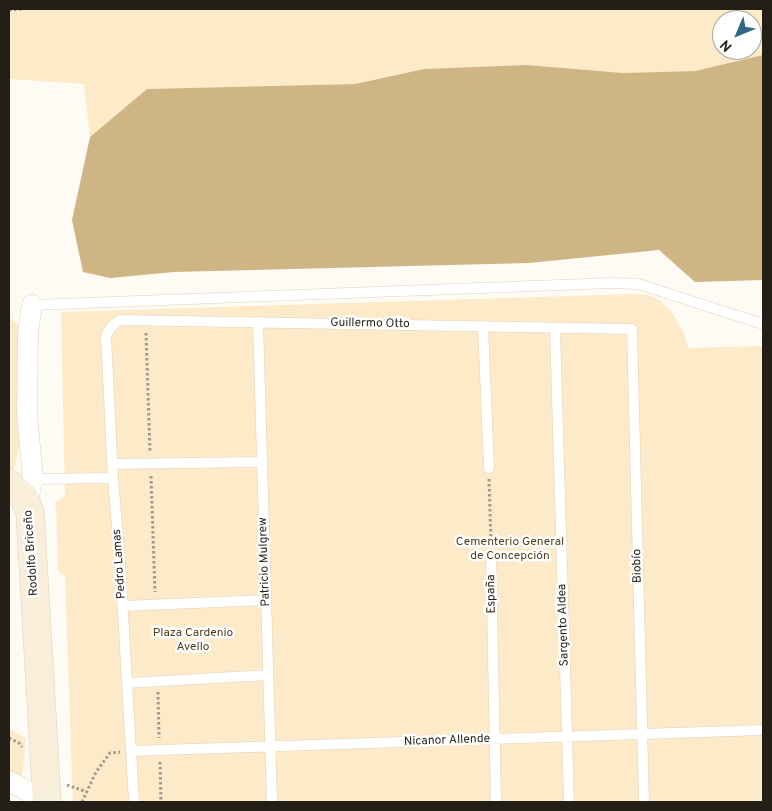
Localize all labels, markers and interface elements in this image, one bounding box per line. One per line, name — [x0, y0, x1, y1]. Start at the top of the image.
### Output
north arrow — [712, 10, 762, 60]
text: N — [717, 36, 736, 55]
street label: Guillermo Otto — [330, 316, 410, 332]
street label: Rodolfo Briceño — [22, 510, 42, 596]
street label: Patricio Mulgrew — [256, 517, 274, 607]
street label: Pedro Lamas — [110, 528, 130, 600]
park label: Cementerio General de Concepción — [456, 536, 564, 564]
street label: Biobío — [631, 549, 645, 583]
street label: España — [484, 574, 500, 614]
street label: Sargento Aldea — [555, 583, 573, 667]
park label: Plaza Cardenio Avello — [153, 627, 233, 655]
street label: Nicanor Allende — [404, 732, 490, 750]

